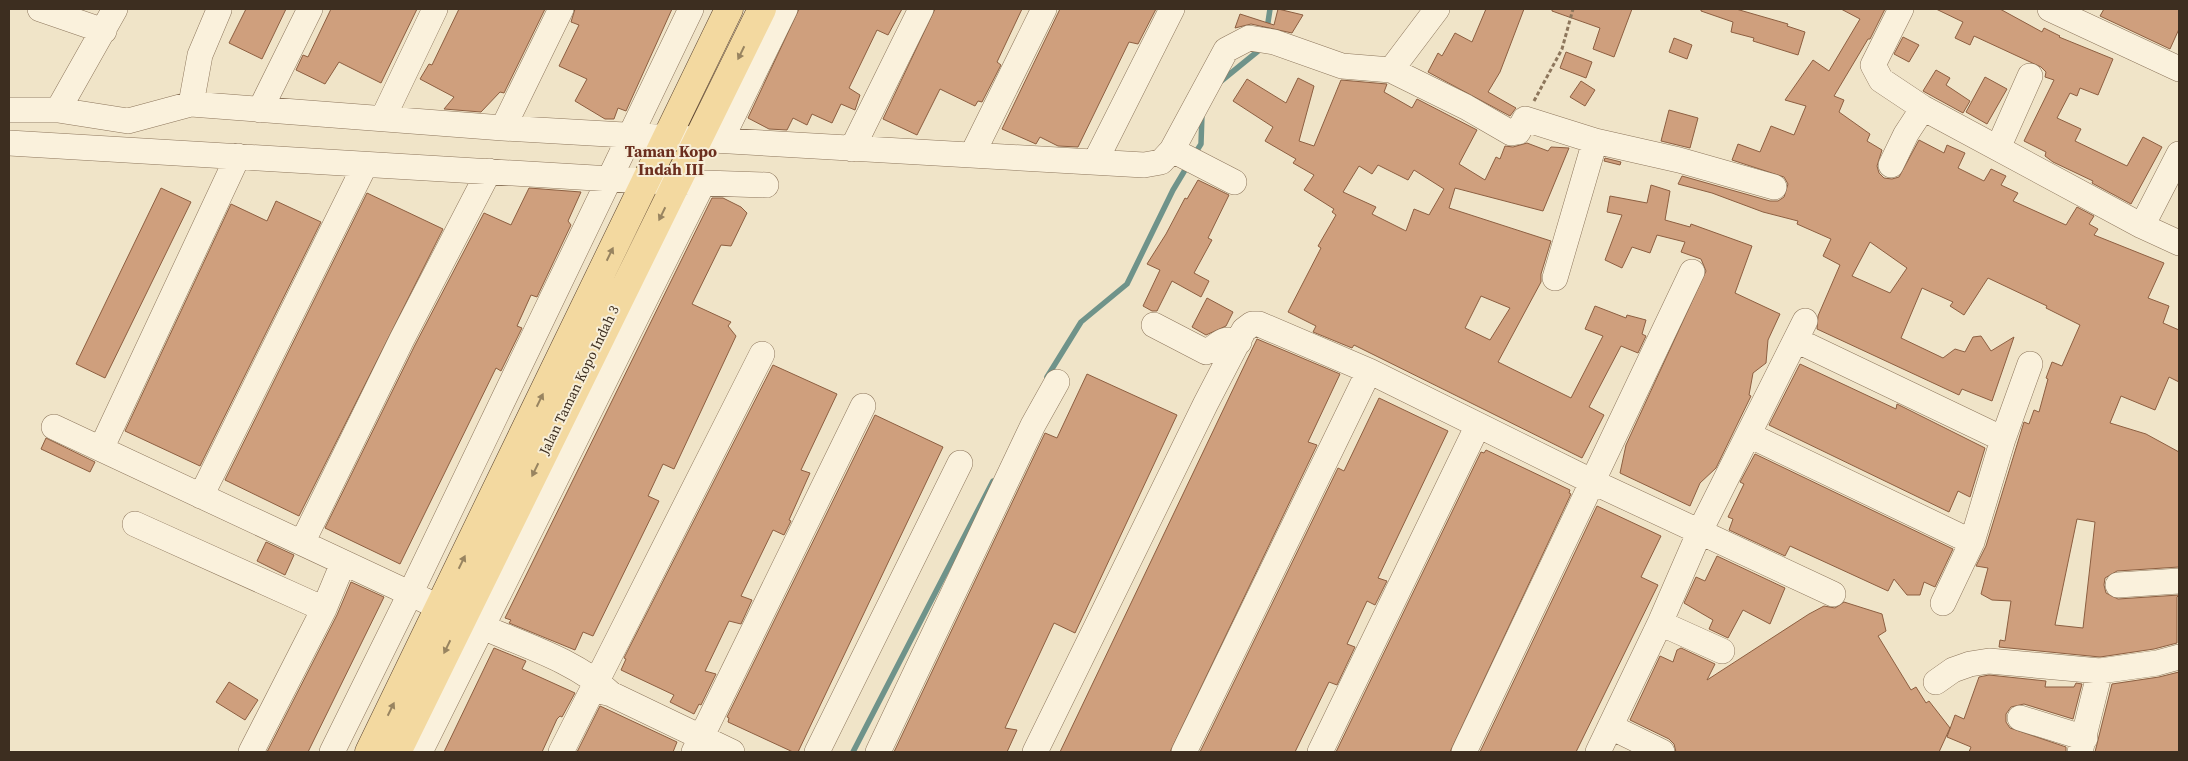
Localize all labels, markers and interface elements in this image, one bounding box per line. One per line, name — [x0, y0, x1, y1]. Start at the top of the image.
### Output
one-way arrow — [737, 45, 745, 60]
district label: Taman Kopo Indah III — [625, 140, 717, 180]
one-way arrow — [658, 207, 666, 222]
one-way arrow — [606, 247, 614, 261]
street label: Jalan Taman Kopo Indah 3 — [534, 302, 624, 459]
one-way arrow — [536, 393, 544, 407]
one-way arrow — [531, 462, 539, 477]
one-way arrow — [458, 555, 466, 570]
one-way arrow — [443, 639, 452, 654]
one-way arrow — [386, 701, 395, 716]

